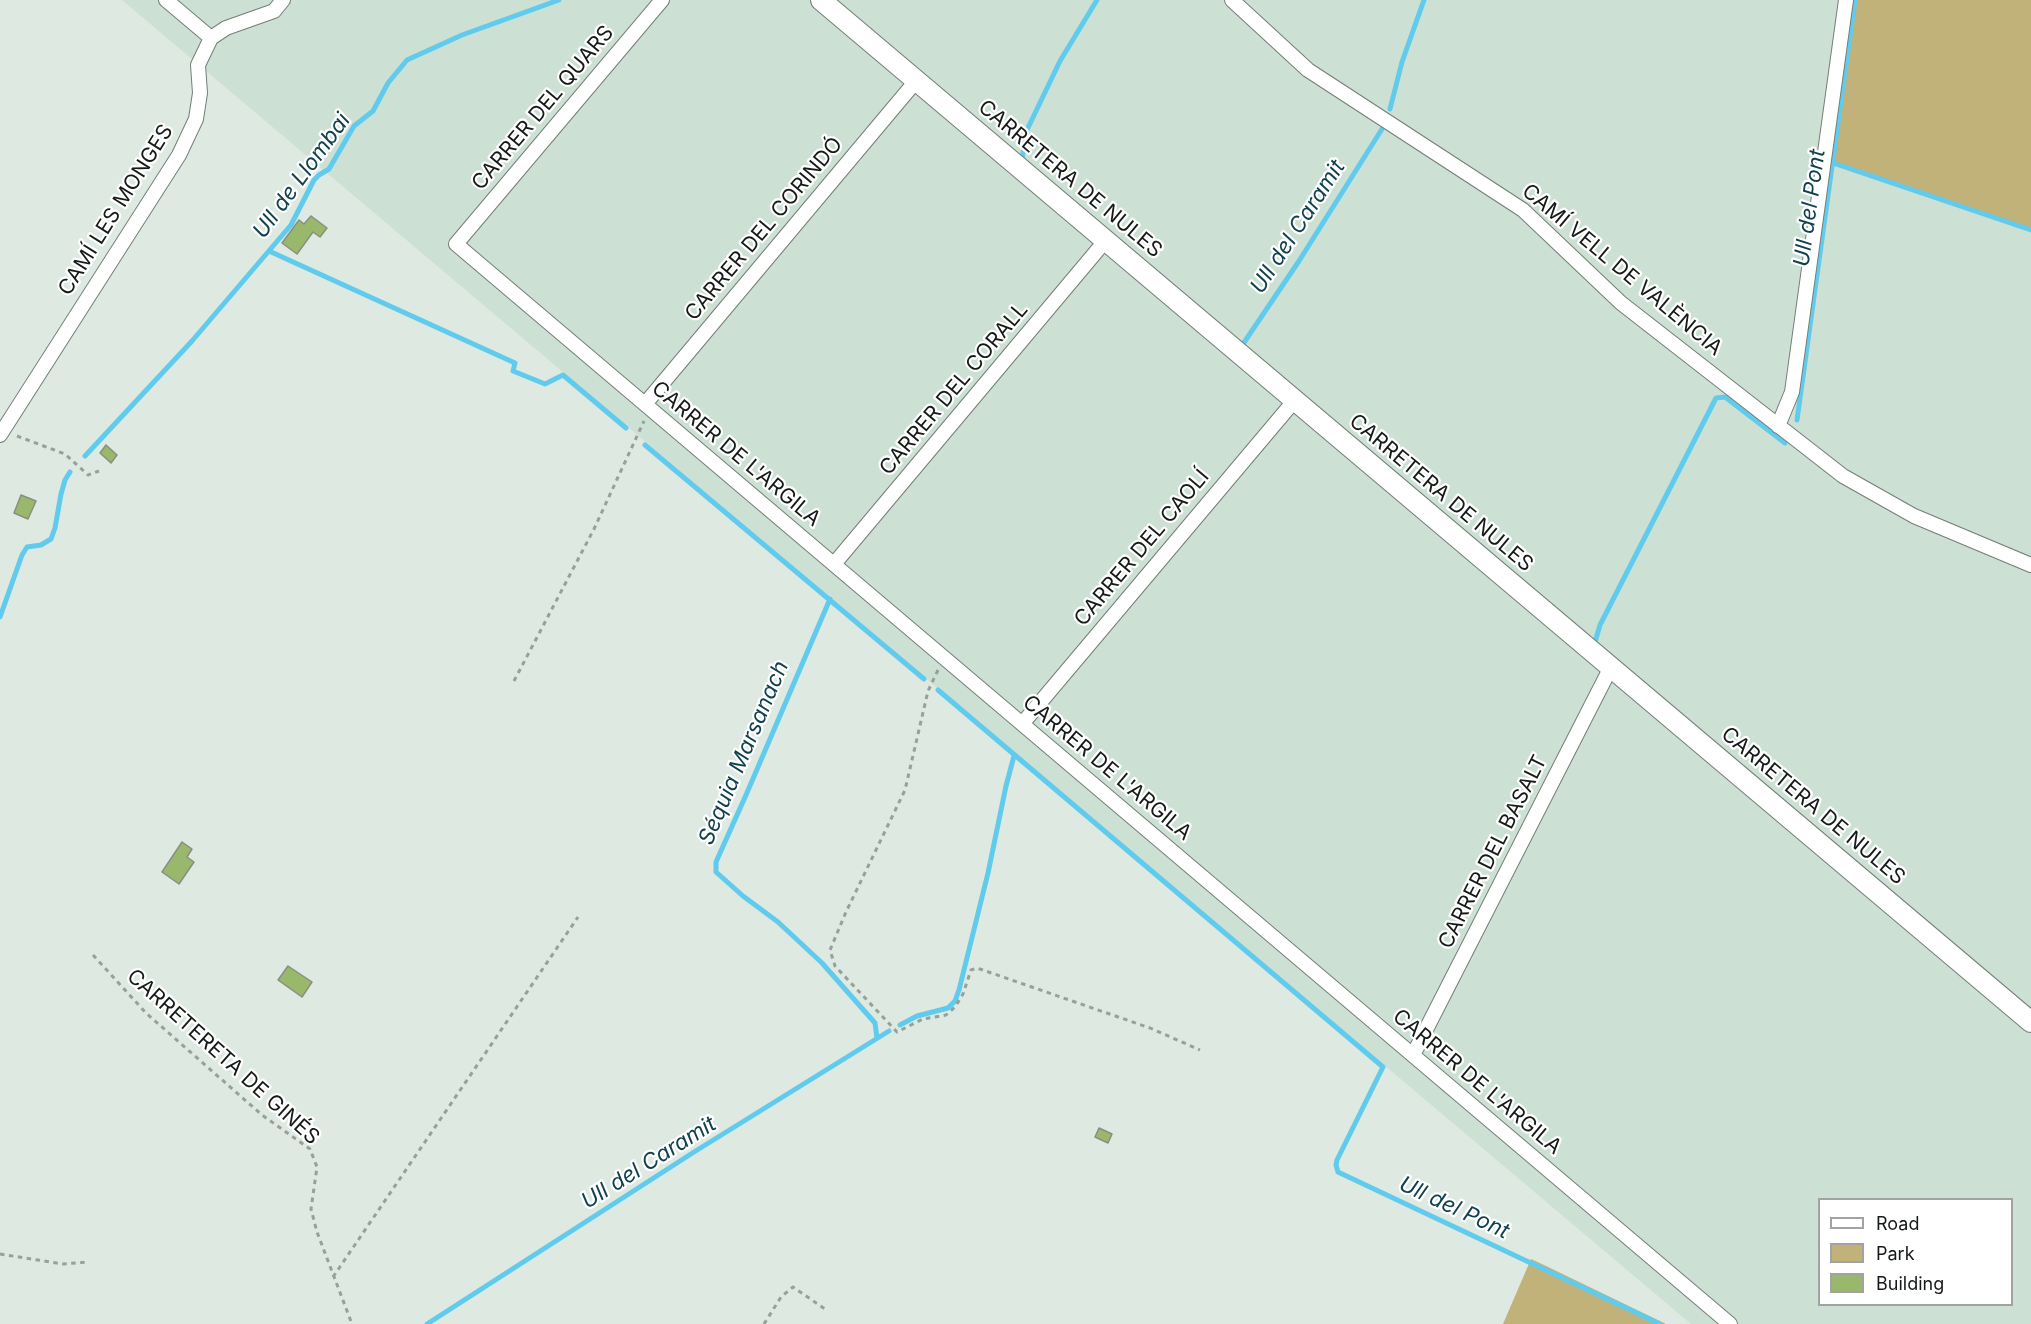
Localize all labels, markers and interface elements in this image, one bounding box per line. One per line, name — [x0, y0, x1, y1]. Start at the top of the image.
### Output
street label: CARRER DEL QUARS — [467, 21, 619, 195]
street label: CARRETERA DE NULES — [973, 95, 1167, 263]
water label: Ull de Llombai — [248, 108, 356, 244]
street label: CAMÍ LES MONGES — [53, 120, 179, 300]
street label: CARRER DEL CORINDÓ — [680, 132, 848, 326]
water label: Ull del Pont — [1789, 148, 1831, 268]
water label: Ull del Caramit — [1245, 155, 1351, 299]
street label: CAMÍ VELL DE VALÈNCIA — [1517, 179, 1727, 361]
street label: CARRER DEL CORALL — [875, 298, 1033, 480]
street label: CARRER DE L'ARGILA — [647, 376, 825, 532]
street label: CARRETERA DE NULES — [1344, 409, 1538, 577]
street label: CARRER DEL CAOLÍ — [1069, 465, 1215, 631]
water label: Séquia Marsanach — [693, 657, 795, 849]
street label: CARRER DE L'ARGILA — [1018, 690, 1196, 846]
street label: CARRETERA DE NULES — [1716, 722, 1910, 890]
street label: CARRER DEL BASALT — [1433, 751, 1553, 953]
street label: CARRETERETA DE GINÉS — [122, 964, 324, 1150]
street label: CARRER DE L'ARGILA — [1388, 1004, 1566, 1160]
water label: Ull del Caramit — [577, 1111, 721, 1215]
water label: Ull del Pont — [1395, 1171, 1513, 1245]
legend — [1818, 1198, 2013, 1306]
text: Road — [1876, 1213, 1919, 1234]
text: Park — [1876, 1243, 1915, 1264]
text: Building — [1876, 1273, 1944, 1294]

